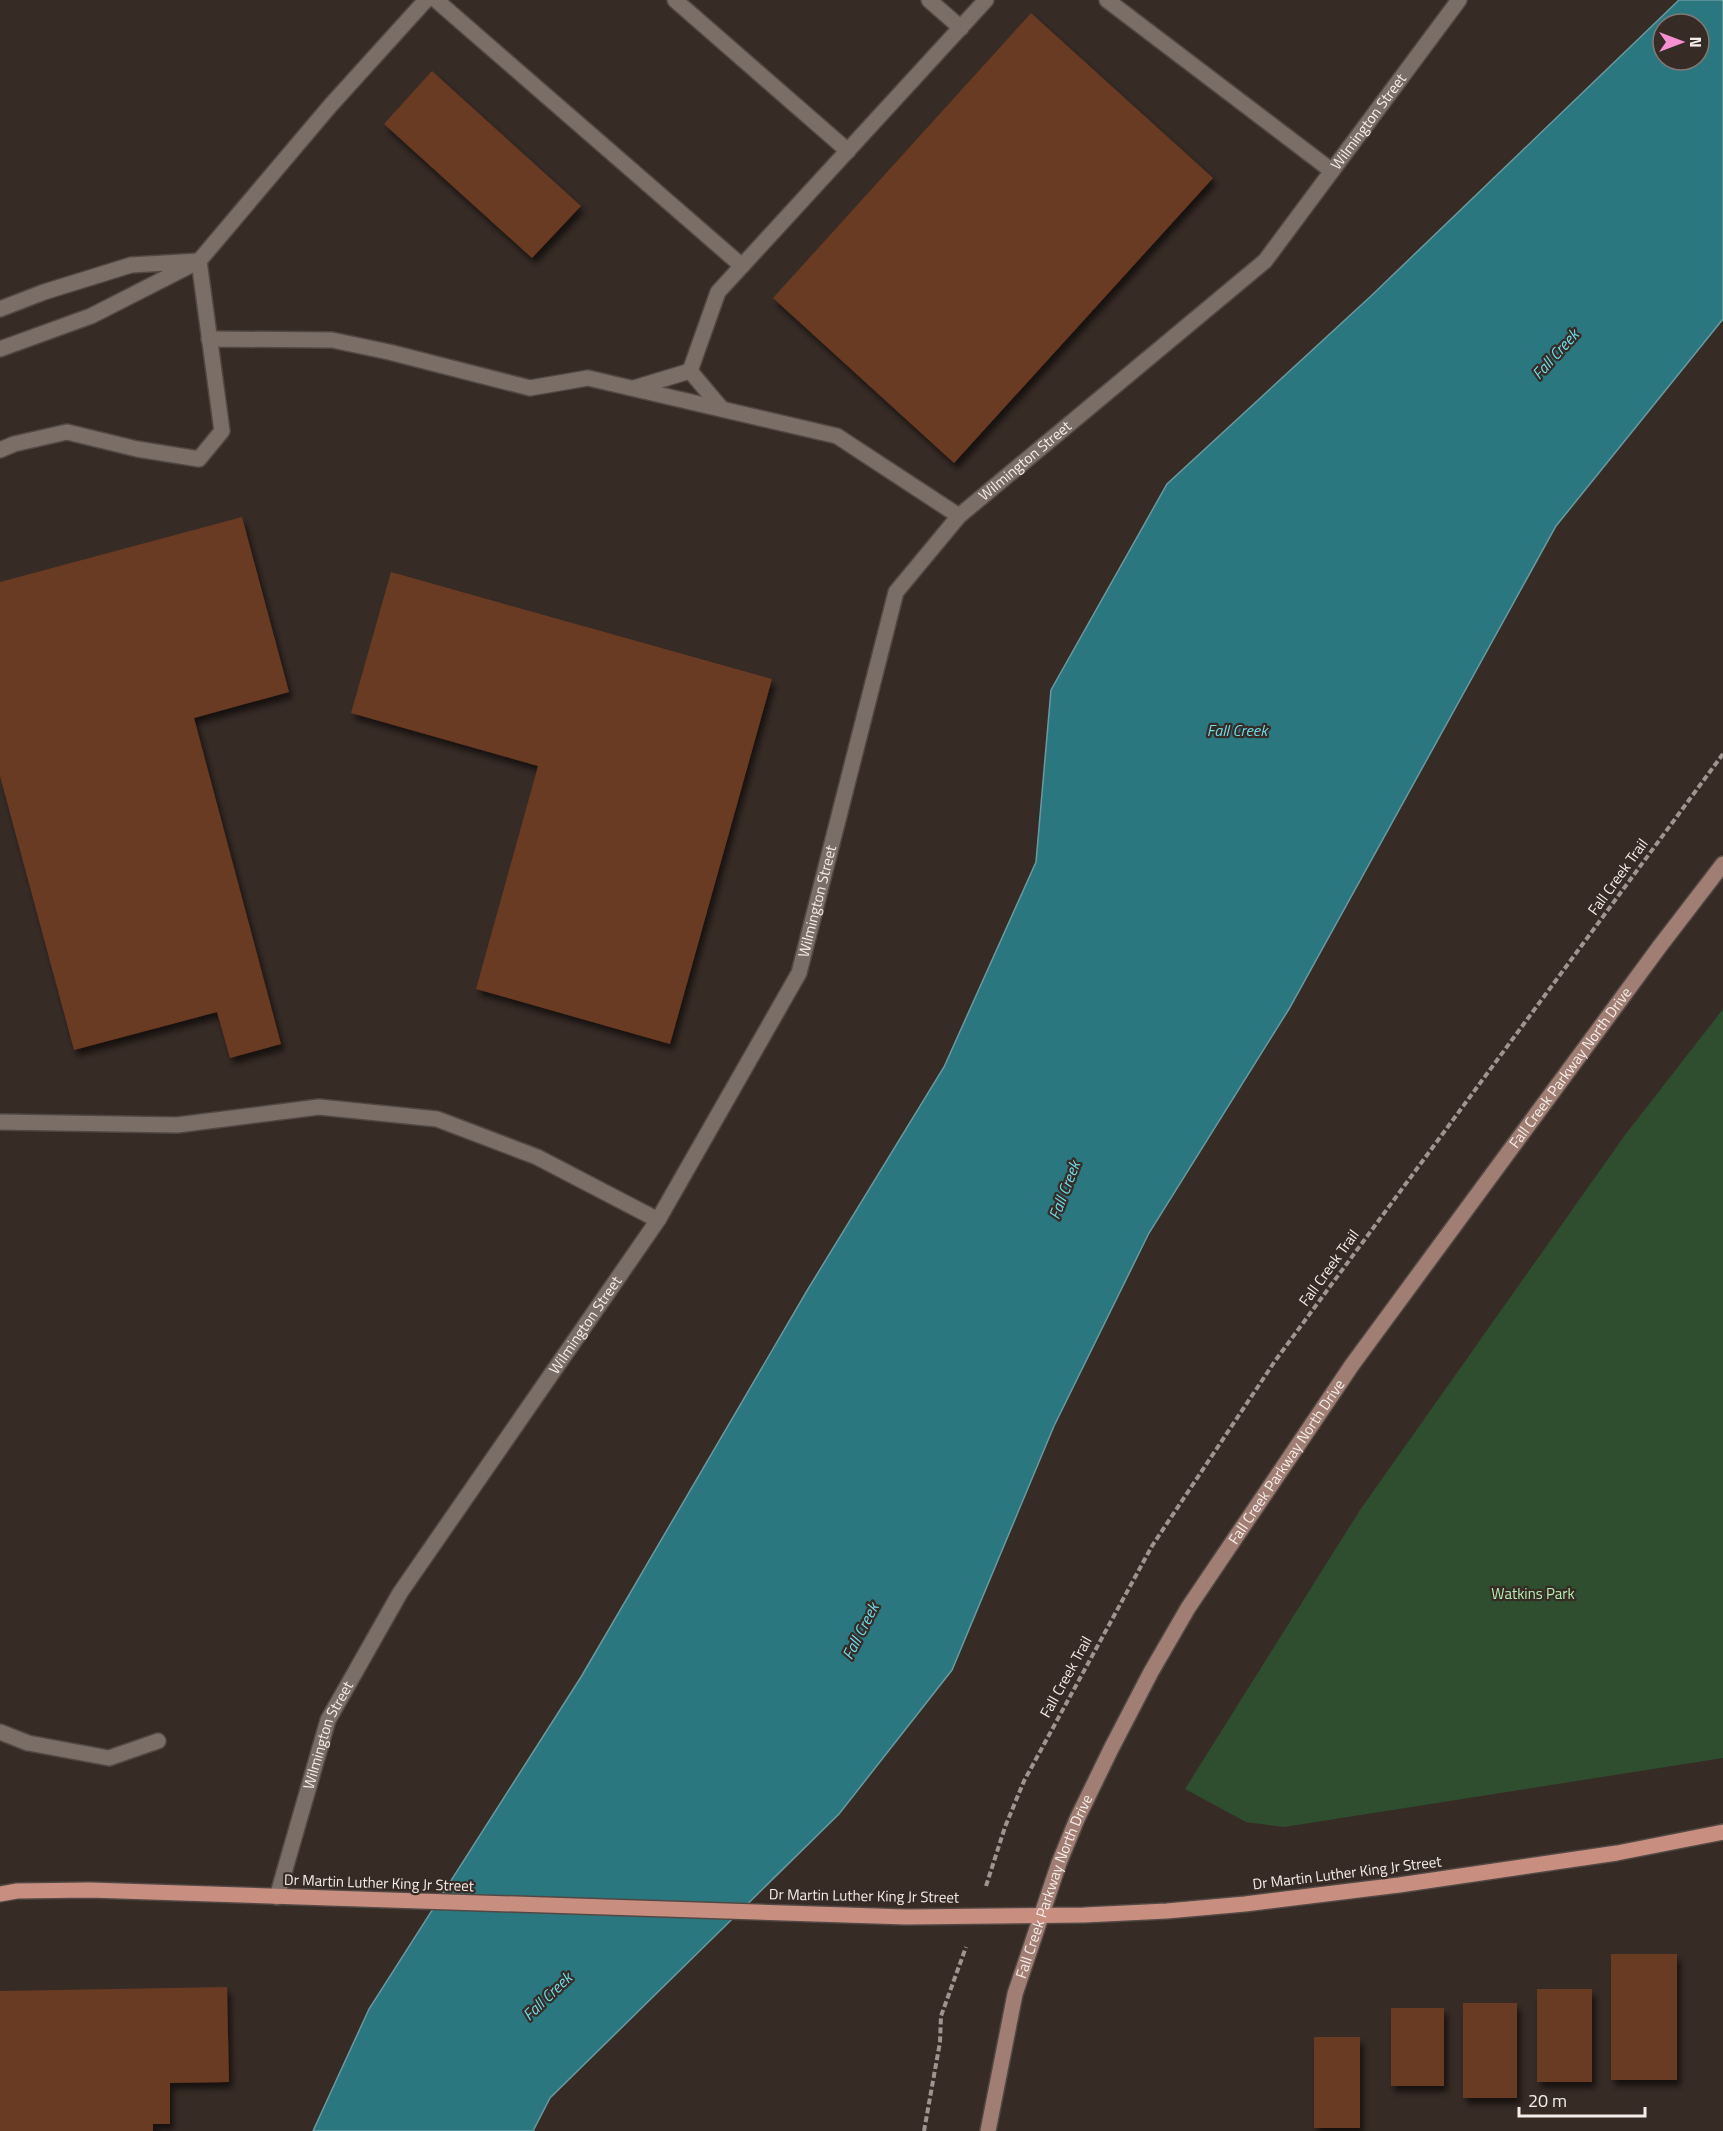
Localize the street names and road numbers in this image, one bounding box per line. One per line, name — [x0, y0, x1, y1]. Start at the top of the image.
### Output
street label: Wilmington Street — [1325, 68, 1412, 174]
street label: Wilmington Street — [973, 414, 1077, 506]
street label: Fall Creek Trail — [1582, 834, 1653, 920]
street label: Wilmington Street — [791, 842, 842, 960]
street label: Fall Creek Parkway North Drive — [1503, 982, 1637, 1153]
street label: Fall Creek Trail — [1293, 1225, 1364, 1311]
street label: Wilmington Street — [543, 1270, 627, 1379]
street label: Fall Creek Parkway North Drive — [1222, 1375, 1350, 1549]
street label: Fall Creek Trail — [1034, 1632, 1097, 1722]
street label: Wilmington Street — [297, 1676, 359, 1792]
street label: Fall Creek Parkway North Drive — [1009, 1790, 1098, 1981]
street label: Dr Martin Luther King Jr Street — [1251, 1849, 1443, 1896]
street label: Dr Martin Luther King Jr Street — [284, 1868, 475, 1897]
street label: Dr Martin Luther King Jr Street — [769, 1882, 960, 1909]

